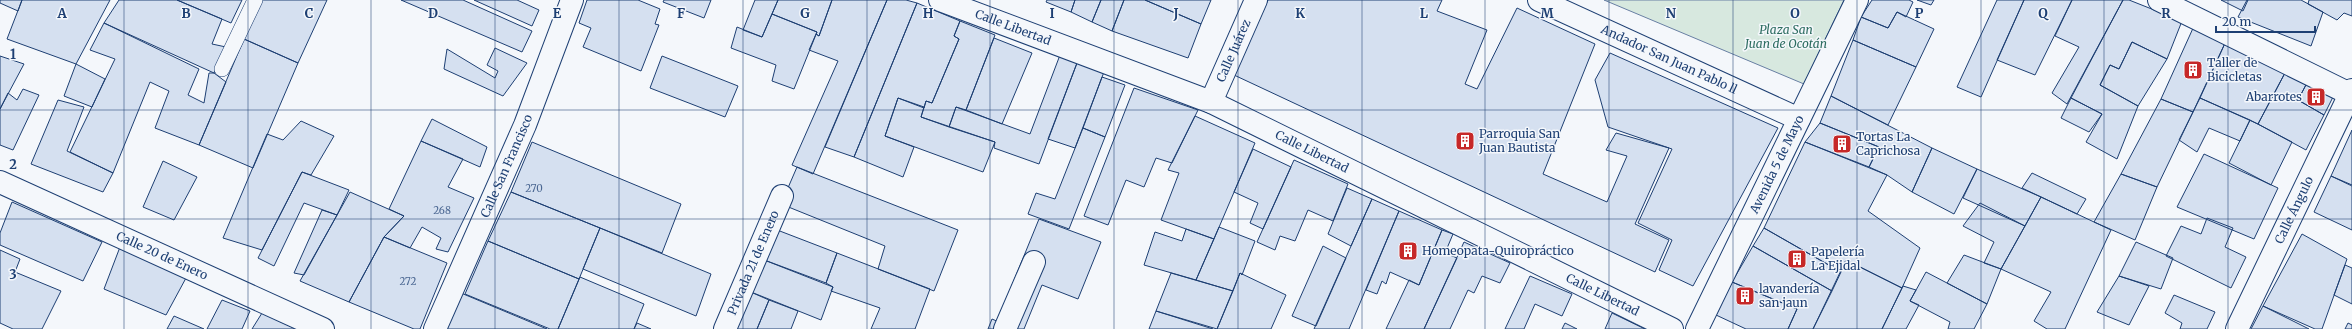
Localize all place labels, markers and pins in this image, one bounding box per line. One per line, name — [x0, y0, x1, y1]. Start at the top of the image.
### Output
place label: Taller de Bicicletas — [2207, 55, 2262, 84]
building icon: Taller de Bicicletas — [2182, 59, 2204, 81]
building icon: Abarrotes — [2305, 86, 2327, 108]
place label: Abarrotes — [2245, 89, 2302, 104]
place label: Parroquia San Juan Bautista — [1478, 126, 1560, 155]
place label: Tortas La Caprichosa — [1856, 129, 1921, 158]
building icon: Parroquia San Juan Bautista — [1454, 130, 1476, 152]
building icon: Tortas La Caprichosa — [1831, 133, 1853, 155]
building icon: Homeopata-Quiropráctico — [1397, 240, 1419, 262]
place label: Homeopata-Quiropráctico — [1422, 243, 1574, 258]
place label: Papelería La Ejidal — [1811, 244, 1865, 273]
building icon: Papelería La Ejidal — [1786, 248, 1808, 270]
place label: lavandería san jaun — [1759, 281, 1820, 310]
building icon: lavandería san jaun — [1734, 285, 1756, 307]

